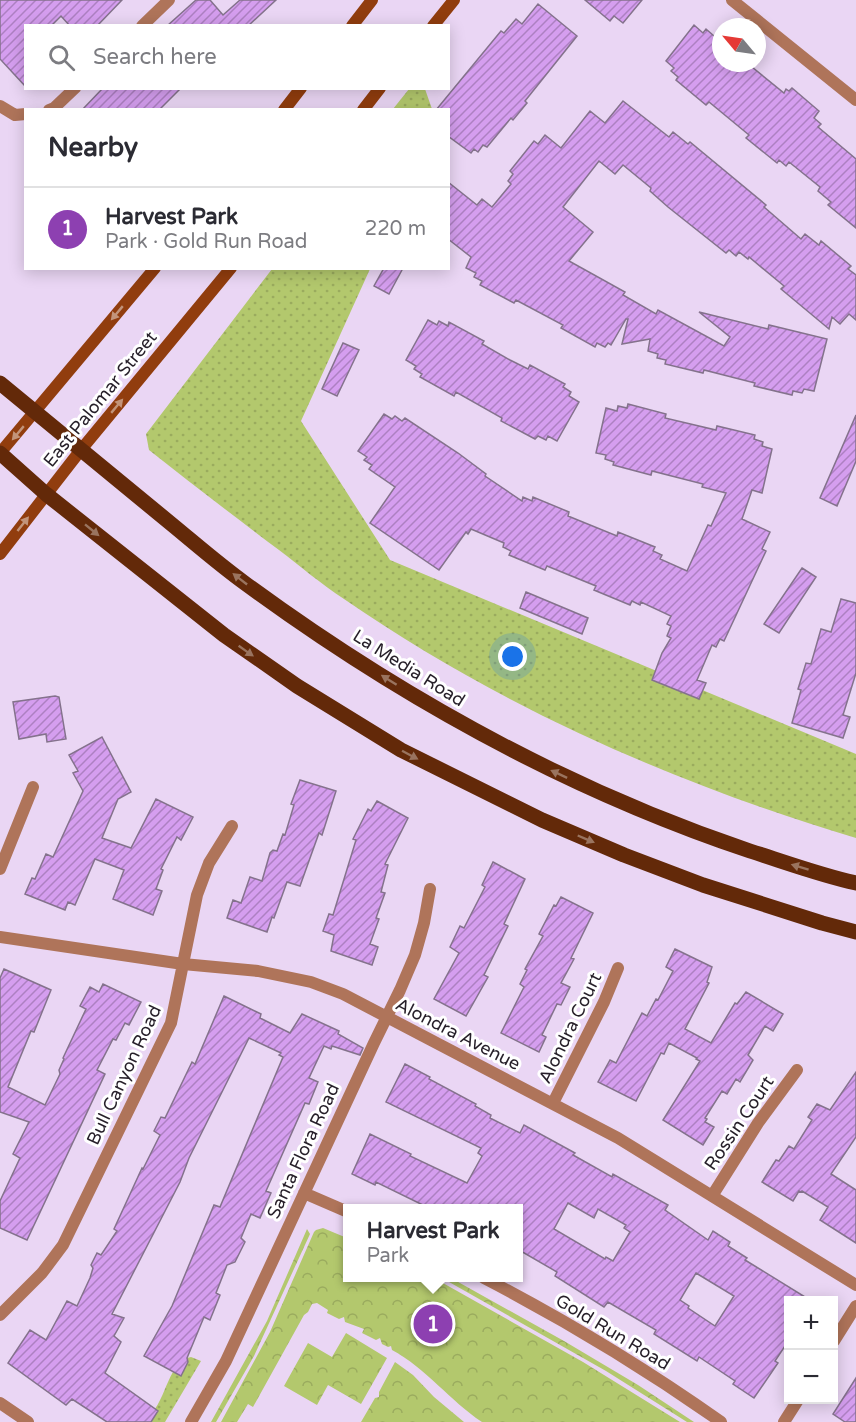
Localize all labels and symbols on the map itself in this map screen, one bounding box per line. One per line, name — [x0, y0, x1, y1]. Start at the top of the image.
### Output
north arrow — [712, 18, 766, 72]
one-way arrow — [111, 305, 124, 320]
street label: East Palomar Street — [38, 327, 162, 471]
one-way arrow — [111, 398, 123, 413]
one-way arrow — [12, 425, 24, 440]
one-way arrow — [17, 516, 30, 532]
one-way arrow — [85, 524, 100, 536]
one-way arrow — [232, 572, 248, 585]
street label: La Media Road — [349, 625, 469, 711]
your location — [498, 642, 527, 671]
one-way arrow — [238, 645, 254, 656]
one-way arrow — [381, 674, 397, 685]
one-way arrow — [402, 750, 419, 760]
one-way arrow — [551, 770, 568, 779]
one-way arrow — [578, 834, 596, 844]
one-way arrow — [791, 862, 809, 871]
street label: Alondra Court — [534, 969, 606, 1087]
street label: Alondra Avenue — [392, 993, 524, 1075]
street label: Bull Canyon Road — [82, 1002, 166, 1148]
street label: Rossin Court — [699, 1072, 779, 1174]
street label: Santa Flora Road — [262, 1080, 344, 1222]
street label: Gold Run Road — [552, 1289, 674, 1375]
pin: 1 — [414, 1302, 452, 1346]

